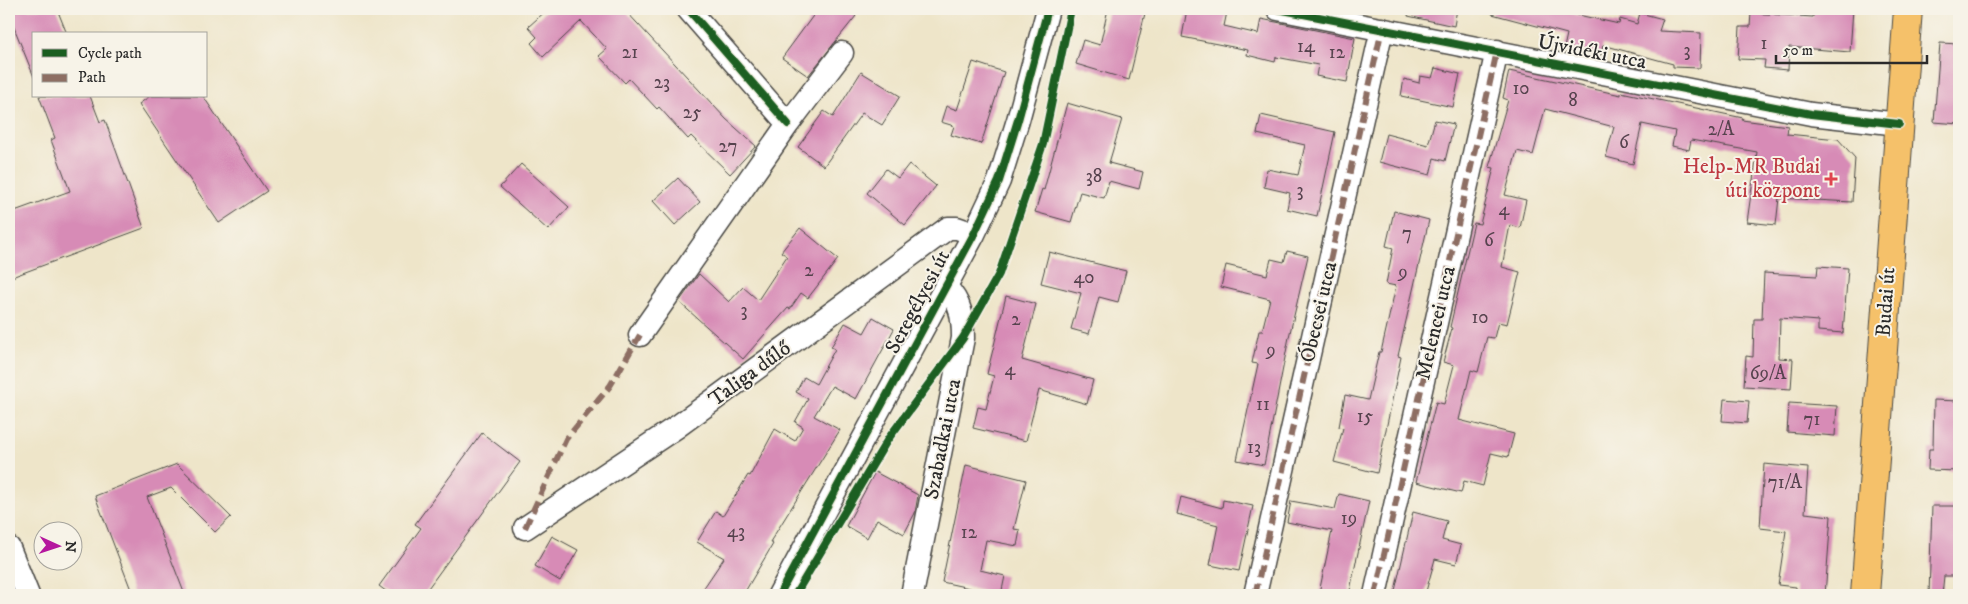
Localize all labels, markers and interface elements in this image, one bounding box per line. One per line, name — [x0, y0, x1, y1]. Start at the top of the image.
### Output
street label: Újvidéki utca — [1535, 27, 1649, 75]
legend — [32, 32, 208, 98]
house number: 1 — [1761, 32, 1768, 55]
scale bar — [1776, 32, 1927, 64]
house number: 14 — [1297, 35, 1316, 58]
house number: 3 — [1683, 39, 1691, 62]
house number: 21 — [622, 41, 638, 64]
house number: 12 — [1329, 41, 1346, 64]
text: 50 m — [1783, 41, 1813, 60]
text: Cycle path — [78, 44, 142, 63]
text: Path — [78, 68, 106, 87]
house number: 23 — [654, 71, 670, 94]
house number: 10 — [1512, 77, 1530, 100]
house number: 8 — [1568, 89, 1578, 112]
house number: 25 — [683, 101, 702, 124]
house number: 2/A — [1708, 118, 1735, 141]
house number: 6 — [1619, 131, 1630, 154]
house number: 27 — [719, 135, 737, 158]
place label: Help-MR Budai úti központ — [1683, 154, 1820, 204]
house number: 38 — [1086, 165, 1102, 188]
marker: Help-MR Budai úti központ — [1824, 172, 1838, 186]
house number: 3 — [1296, 179, 1304, 202]
house number: 4 — [1499, 198, 1511, 221]
house number: 7 — [1402, 222, 1412, 245]
house number: 6 — [1484, 229, 1495, 252]
street label: Seregélyesi út — [880, 245, 956, 358]
street label: Óbecsei utca — [1293, 258, 1343, 365]
house number: 2 — [804, 259, 814, 282]
house number: 9 — [1397, 261, 1408, 284]
street label: Melencei utca — [1410, 264, 1462, 382]
house number: 40 — [1073, 266, 1095, 289]
street label: Budai út — [1871, 266, 1901, 338]
house number: 3 — [740, 299, 748, 322]
house number: 10 — [1471, 306, 1489, 329]
house number: 2 — [1011, 308, 1021, 331]
street label: Taliga dűlő — [704, 335, 797, 413]
house number: 9 — [1265, 339, 1276, 362]
house number: 4 — [1005, 358, 1017, 381]
house number: 69/A — [1750, 362, 1787, 385]
street label: Szabadkai utca — [919, 376, 967, 501]
house number: 11 — [1256, 393, 1270, 416]
house number: 15 — [1357, 405, 1374, 428]
house number: 71 — [1804, 408, 1821, 431]
house number: 13 — [1247, 436, 1261, 459]
house number: 71/A — [1768, 471, 1803, 494]
house number: 19 — [1341, 507, 1357, 530]
house number: 43 — [727, 520, 745, 543]
house number: 12 — [961, 521, 978, 544]
north arrow — [32, 522, 82, 572]
text: N — [61, 540, 79, 553]

